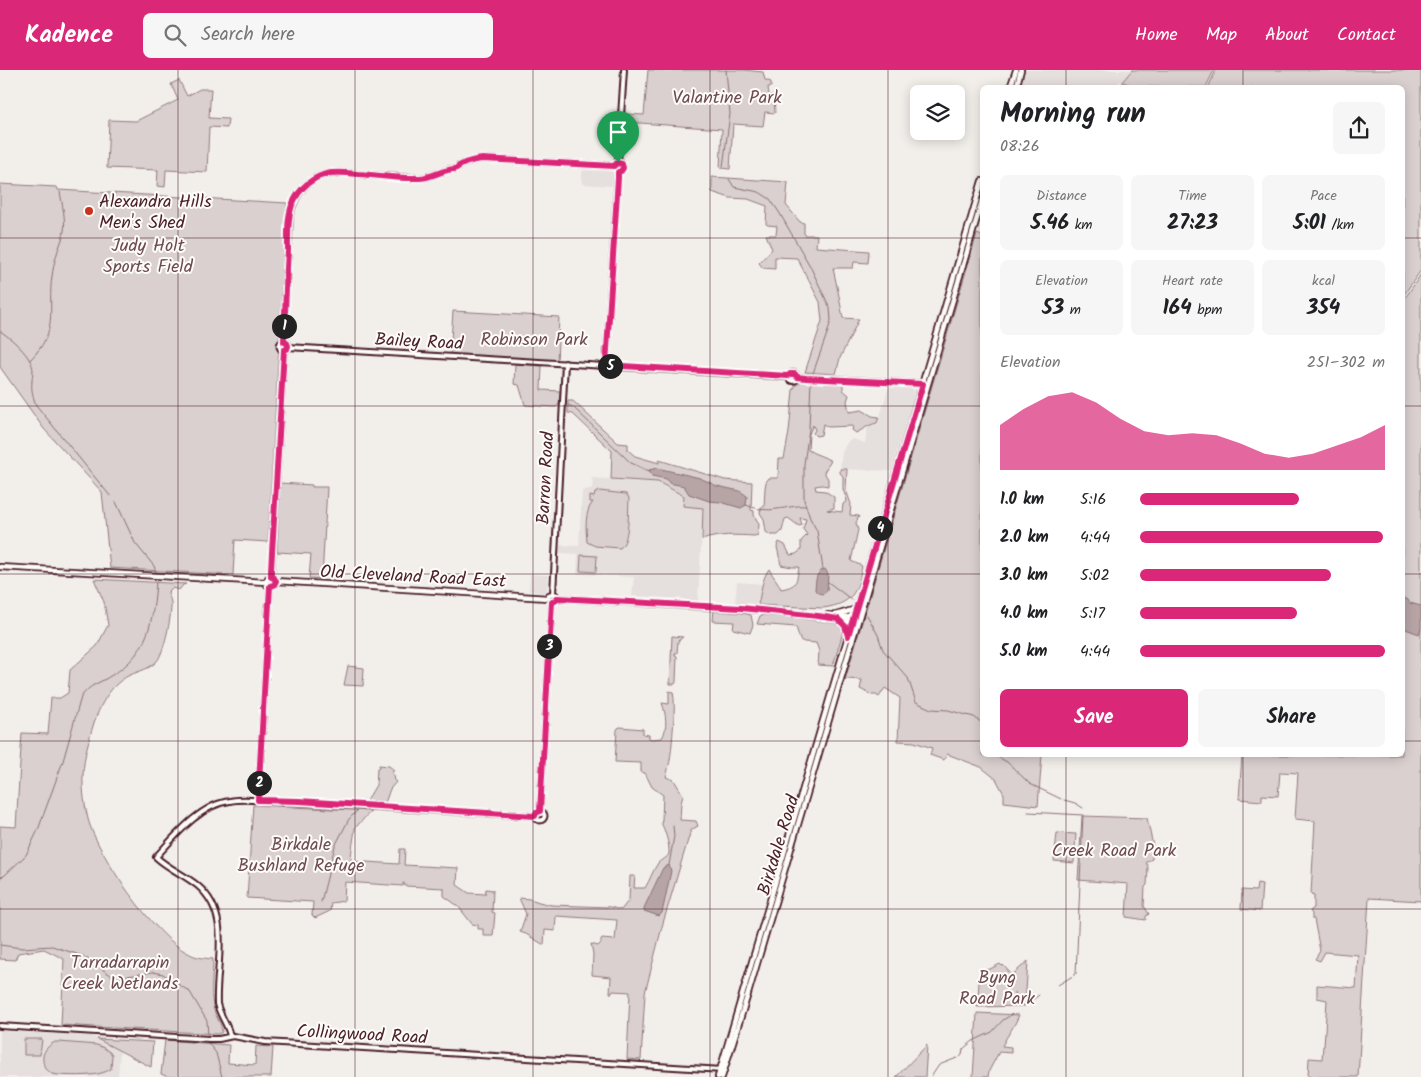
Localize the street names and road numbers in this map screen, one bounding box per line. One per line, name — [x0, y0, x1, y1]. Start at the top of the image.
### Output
street label: Bailey Road — [374, 326, 465, 359]
street label: Barron Road — [530, 430, 563, 525]
street label: Old Cleveland Road East — [319, 558, 508, 597]
street label: Birkdale Road — [750, 791, 809, 899]
street label: Collingwood Road — [296, 1018, 429, 1053]

